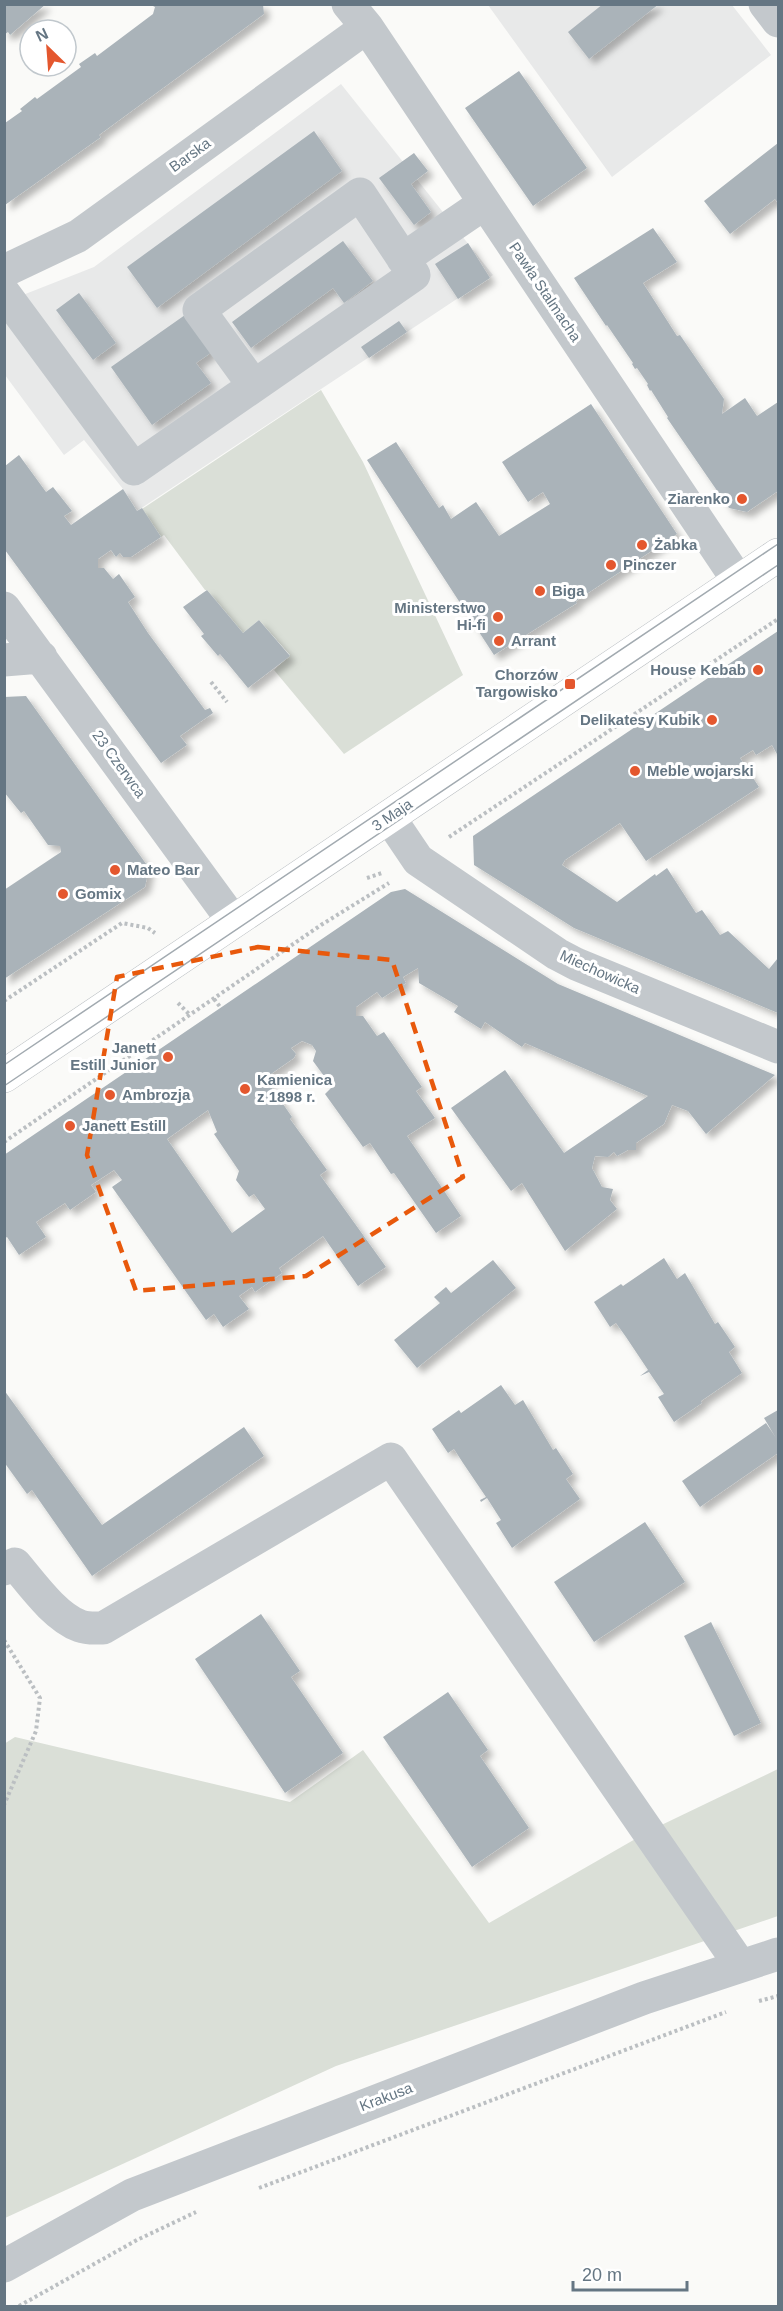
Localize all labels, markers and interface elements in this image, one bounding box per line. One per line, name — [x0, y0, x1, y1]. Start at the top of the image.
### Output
north arrow — [18, 18, 78, 78]
text: N — [33, 25, 51, 45]
street label: Barska — [166, 134, 214, 175]
street label: Pawła Stalmacha — [506, 239, 585, 345]
place label: Ziarenko — [667, 490, 730, 507]
marker: Ziarenko — [735, 492, 749, 506]
place label: Żabka — [654, 536, 698, 553]
marker: Żabka — [635, 538, 649, 552]
place label: Pinczer — [623, 556, 677, 573]
marker: Pinczer — [604, 558, 618, 572]
place label: Biga — [552, 582, 585, 599]
marker: Biga — [533, 584, 547, 598]
place label: Ministerstwo Hi-fi — [394, 599, 486, 633]
marker: Ministerstwo Hi-fi — [491, 610, 505, 624]
place label: Arrant — [511, 632, 556, 649]
marker: Arrant — [492, 634, 506, 648]
place label: House Kebab — [650, 661, 746, 678]
marker: House Kebab — [751, 663, 765, 677]
place label: Chorzów Targowisko — [476, 666, 558, 700]
marker: Chorzów Targowisko — [563, 677, 577, 691]
place label: Delikatesy Kubik — [580, 711, 701, 728]
marker: Delikatesy Kubik — [705, 713, 719, 727]
street label: 23 Czerwca — [89, 727, 150, 801]
place label: Meble wojarski — [647, 762, 754, 779]
marker: Meble wojarski — [628, 764, 642, 778]
street label: 3 Maja — [368, 795, 416, 834]
place label: Mateo Bar — [127, 861, 200, 878]
marker: Mateo Bar — [108, 863, 122, 877]
place label: Gomix — [75, 885, 122, 902]
marker: Gomix — [56, 887, 70, 901]
street label: Miechowicka — [558, 946, 643, 997]
place label: Janett Estill Junior — [70, 1039, 156, 1073]
marker: Janett Estill Junior — [161, 1050, 175, 1064]
place label: Kamienica z 1898 r. — [257, 1071, 333, 1105]
marker: Kamienica z 1898 r. — [238, 1082, 252, 1096]
place label: Ambrozja — [122, 1086, 191, 1103]
marker: Ambrozja — [103, 1088, 117, 1102]
place label: Janett Estill — [82, 1117, 166, 1134]
marker: Janett Estill — [63, 1119, 77, 1133]
street label: Krakusa — [357, 2079, 415, 2114]
scale bar — [573, 2254, 687, 2292]
text: 20 m — [582, 2265, 622, 2285]

